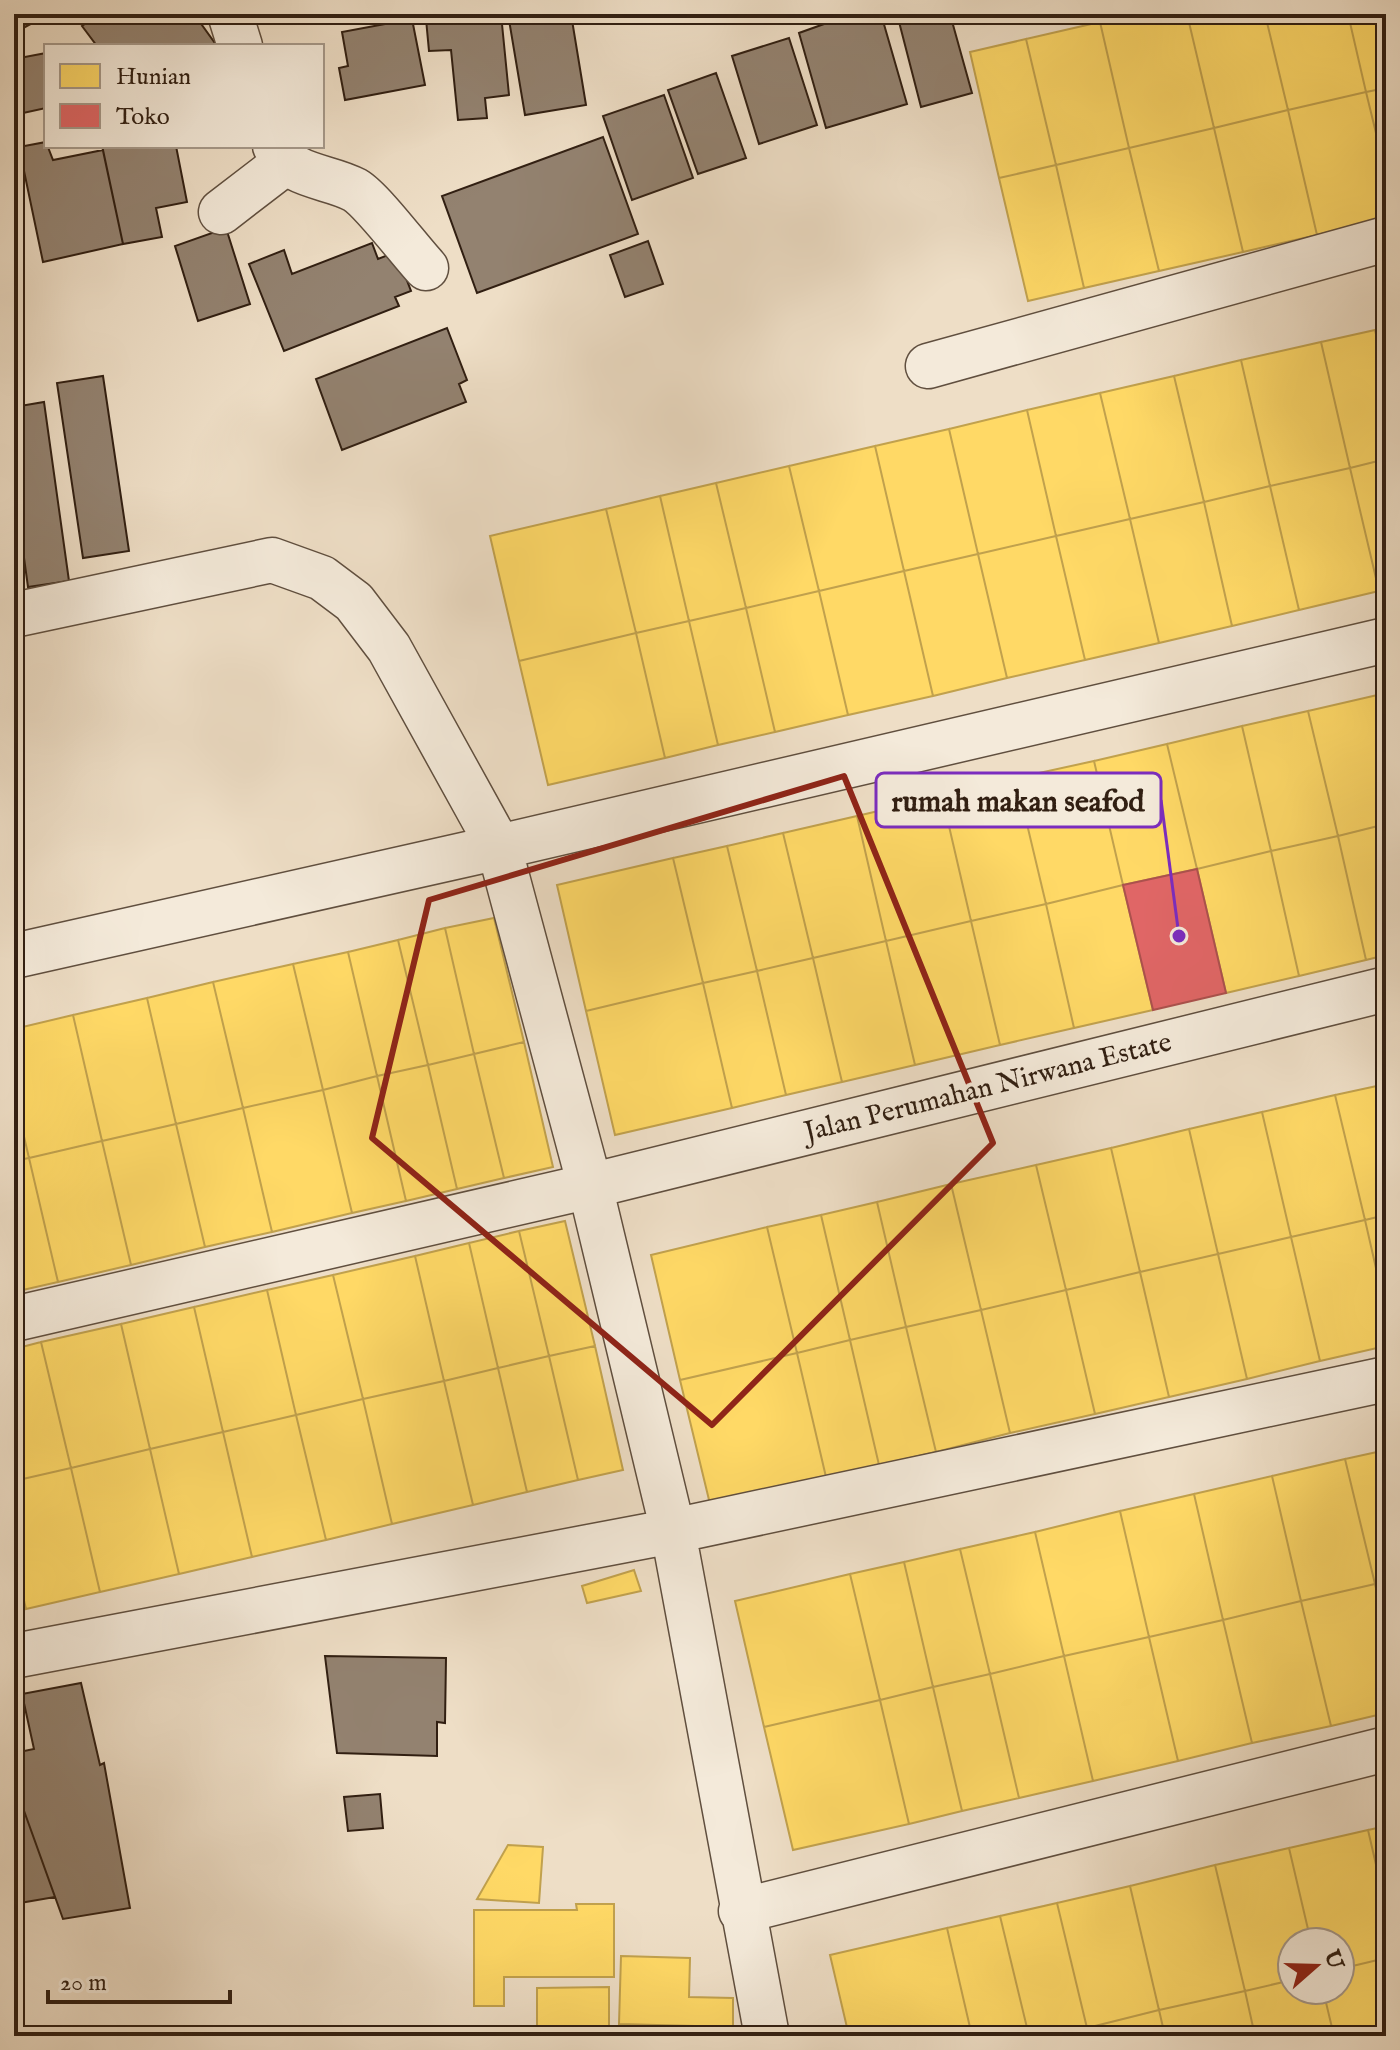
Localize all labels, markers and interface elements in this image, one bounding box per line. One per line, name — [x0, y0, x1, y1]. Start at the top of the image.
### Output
legend — [44, 44, 324, 148]
text: Hunian — [116, 62, 191, 93]
text: Toko — [116, 102, 170, 133]
callout: rumah makan seafod — [876, 773, 1161, 827]
text: rumah makan seafod — [891, 784, 1146, 822]
street label: Jalan Perumahan Nirwana Estate — [798, 1025, 1176, 1151]
north arrow — [1276, 1926, 1356, 2006]
text: U — [1316, 1945, 1350, 1975]
scale bar — [48, 1954, 230, 2004]
text: 20 m — [60, 1968, 107, 1999]

